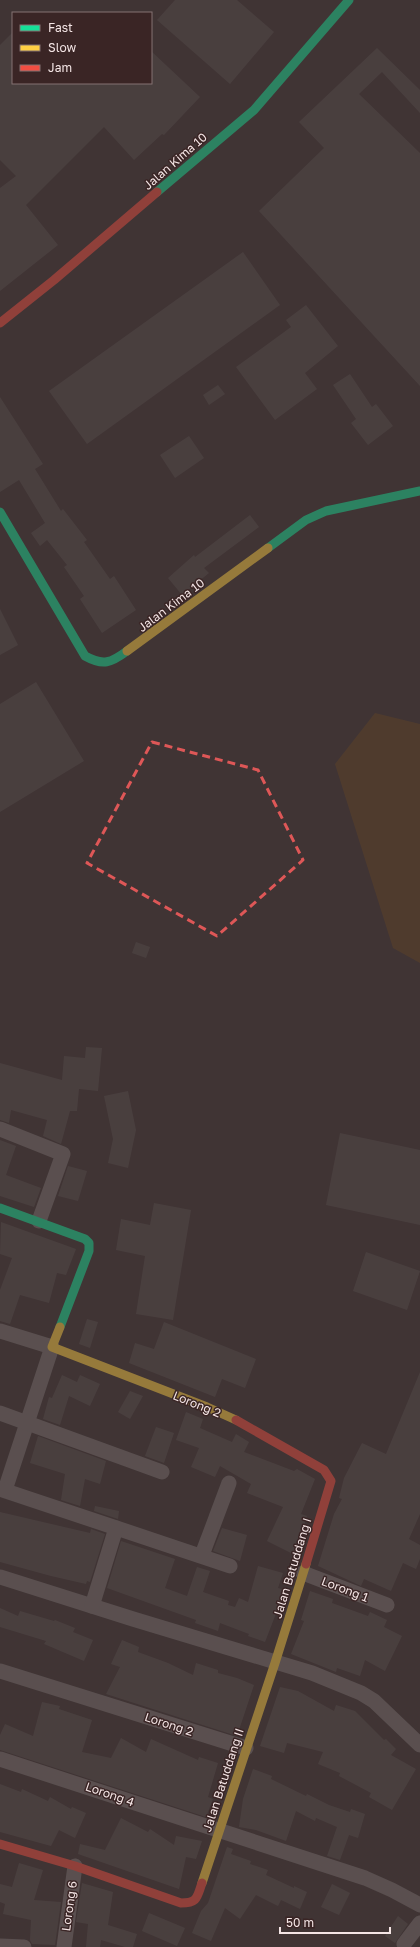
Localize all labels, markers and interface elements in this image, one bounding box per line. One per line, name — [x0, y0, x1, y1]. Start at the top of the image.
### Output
legend — [12, 12, 152, 84]
text: Fast — [48, 20, 73, 35]
text: Slow — [48, 40, 76, 55]
text: Jam — [48, 60, 72, 75]
street label: Jalan Kima 10 — [140, 129, 210, 193]
street label: Jalan Kima 10 — [135, 575, 207, 635]
street label: Lorong 2 — [171, 1388, 223, 1420]
street label: Jalan Batuddang I — [270, 1516, 314, 1620]
street label: Lorong 1 — [319, 1573, 371, 1605]
street label: Lorong 2 — [143, 1709, 195, 1739]
street label: Jalan Batuddang II — [199, 1726, 247, 1834]
street label: Lorong 4 — [84, 1779, 136, 1809]
street label: Lorong 6 — [58, 1880, 80, 1932]
scale bar — [280, 1909, 390, 1935]
text: 50 m — [286, 1915, 314, 1930]

